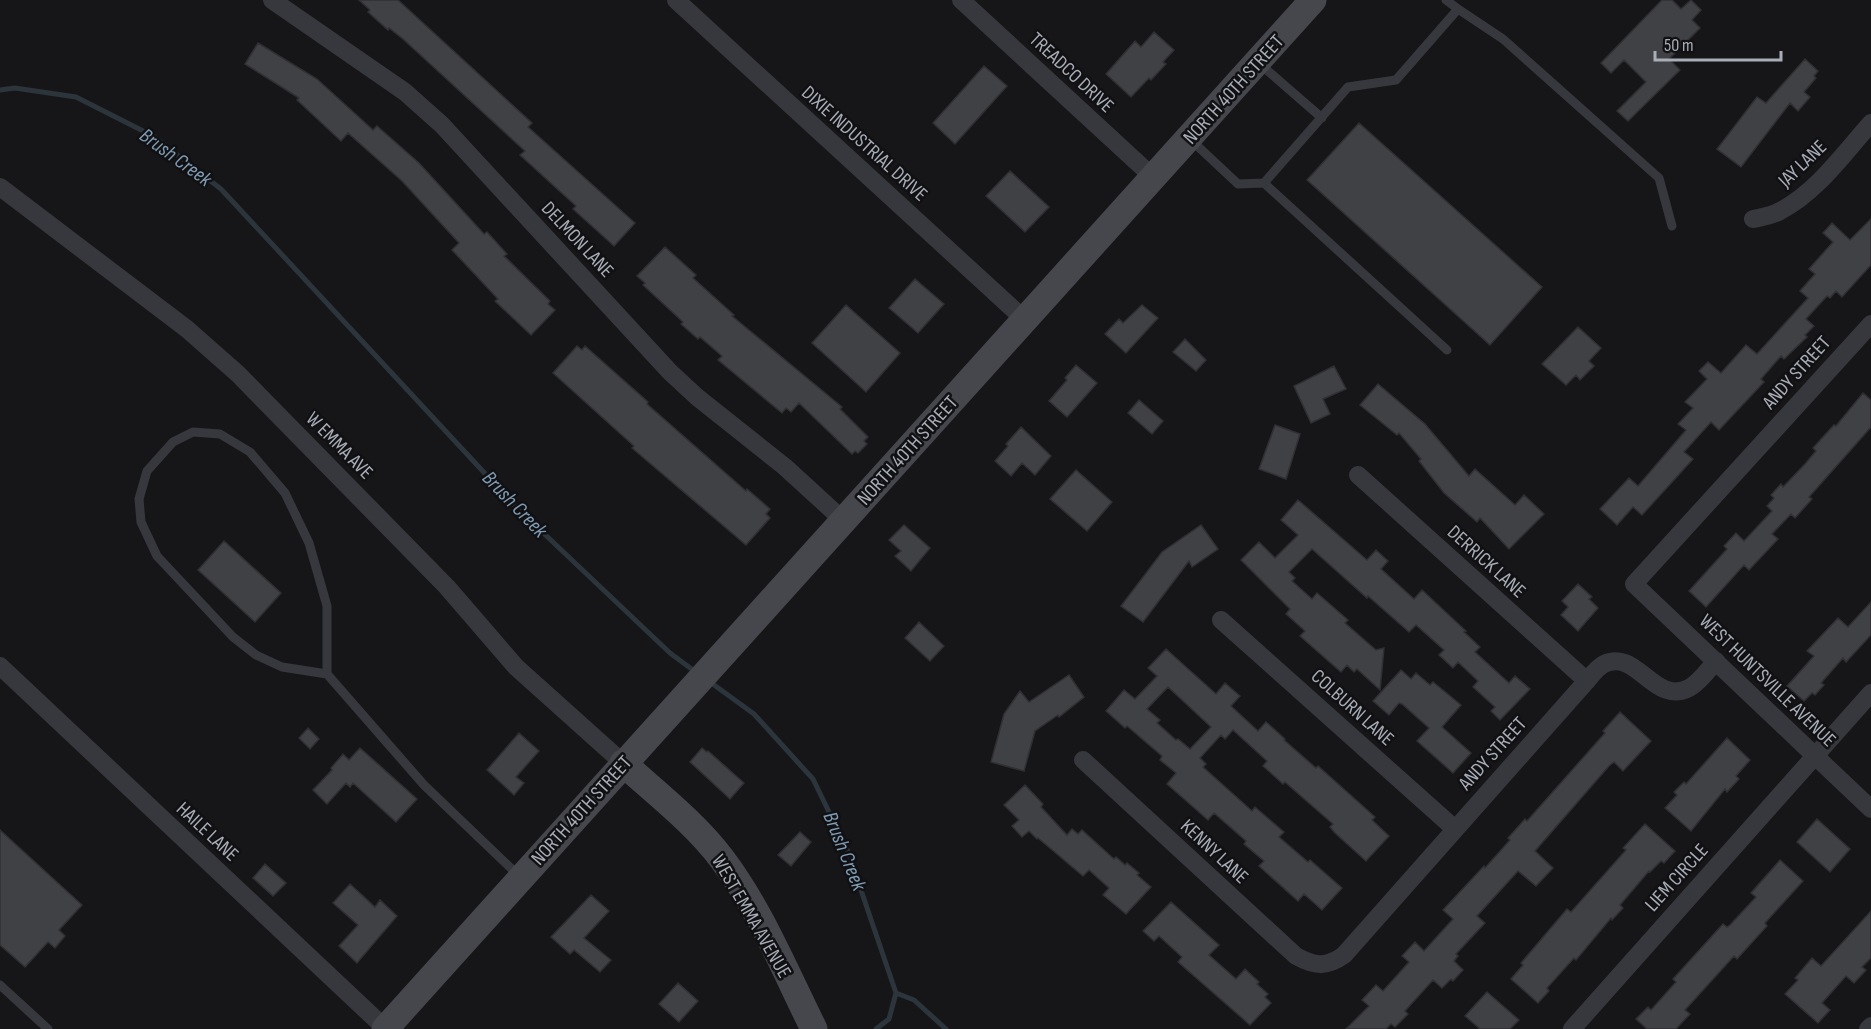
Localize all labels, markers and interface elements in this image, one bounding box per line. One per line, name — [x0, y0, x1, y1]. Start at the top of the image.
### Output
scale bar — [1655, 24, 1781, 62]
street label: TREADCO DRIVE — [1024, 28, 1119, 118]
street label: NORTH 40TH STREET — [1178, 30, 1289, 149]
text: 50 m — [1664, 35, 1694, 56]
street label: DIXIE INDUSTRIAL DRIVE — [796, 81, 932, 207]
water label: Brush Creek — [135, 123, 218, 193]
street label: JAY LANE — [1773, 135, 1832, 193]
street label: DELMON LANE — [536, 197, 619, 283]
street label: ANDY STREET — [1757, 331, 1836, 415]
street label: NORTH 40TH STREET — [852, 391, 963, 510]
street label: W EMMA AVE — [301, 407, 378, 484]
water label: Brush Creek — [477, 466, 553, 544]
street label: DERRICK LANE — [1442, 520, 1530, 603]
street label: WEST HUNTSVILLE AVENUE — [1694, 609, 1841, 752]
street label: COLBURN LANE — [1306, 664, 1399, 751]
street label: ANDY STREET — [1453, 712, 1532, 796]
street label: NORTH 40TH STREET — [526, 751, 637, 870]
street label: HAILE LANE — [171, 797, 243, 866]
water label: Brush Creek — [817, 808, 872, 895]
street label: KENNY LANE — [1176, 814, 1253, 889]
street label: LIEM CIRCLE — [1640, 839, 1713, 917]
street label: WEST EMMA AVENUE — [706, 851, 796, 982]

